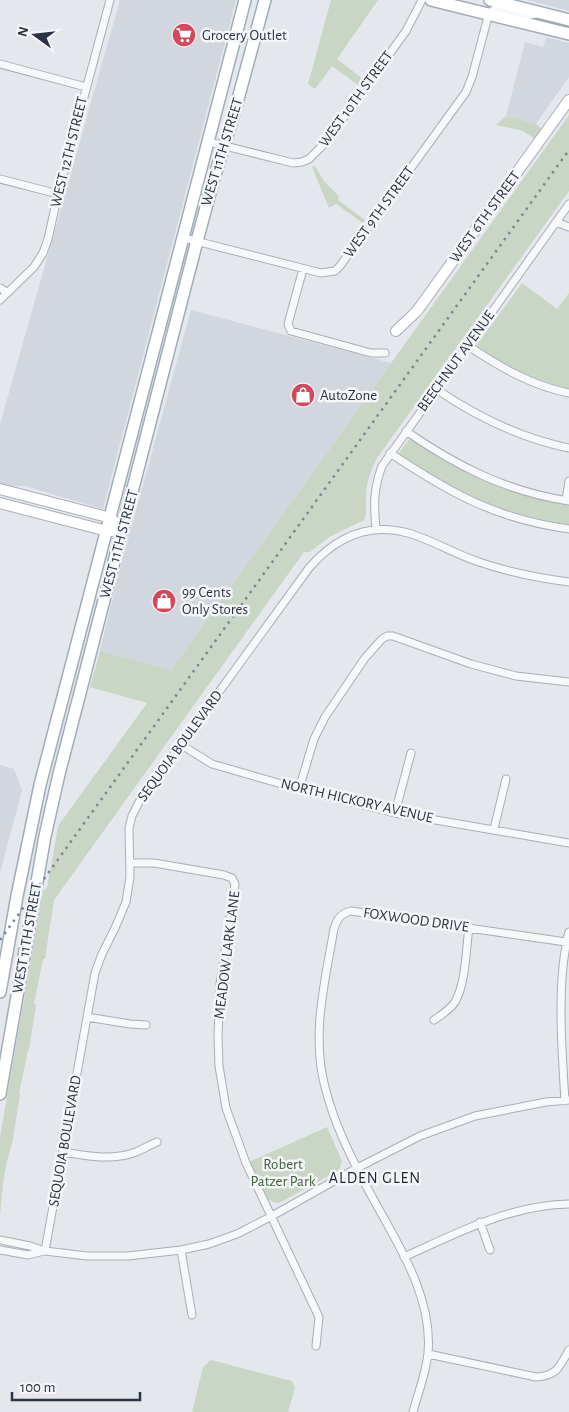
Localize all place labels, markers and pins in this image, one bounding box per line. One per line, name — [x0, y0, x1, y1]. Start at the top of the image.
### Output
supermarket icon: Grocery Outlet — [171, 22, 197, 48]
place label: Grocery Outlet — [202, 28, 287, 43]
shop icon: AutoZone — [290, 382, 316, 408]
place label: AutoZone — [320, 388, 377, 403]
place label: 99 Cents Only Stores — [182, 585, 248, 617]
shop icon: 99 Cents Only Stores — [151, 588, 177, 614]

